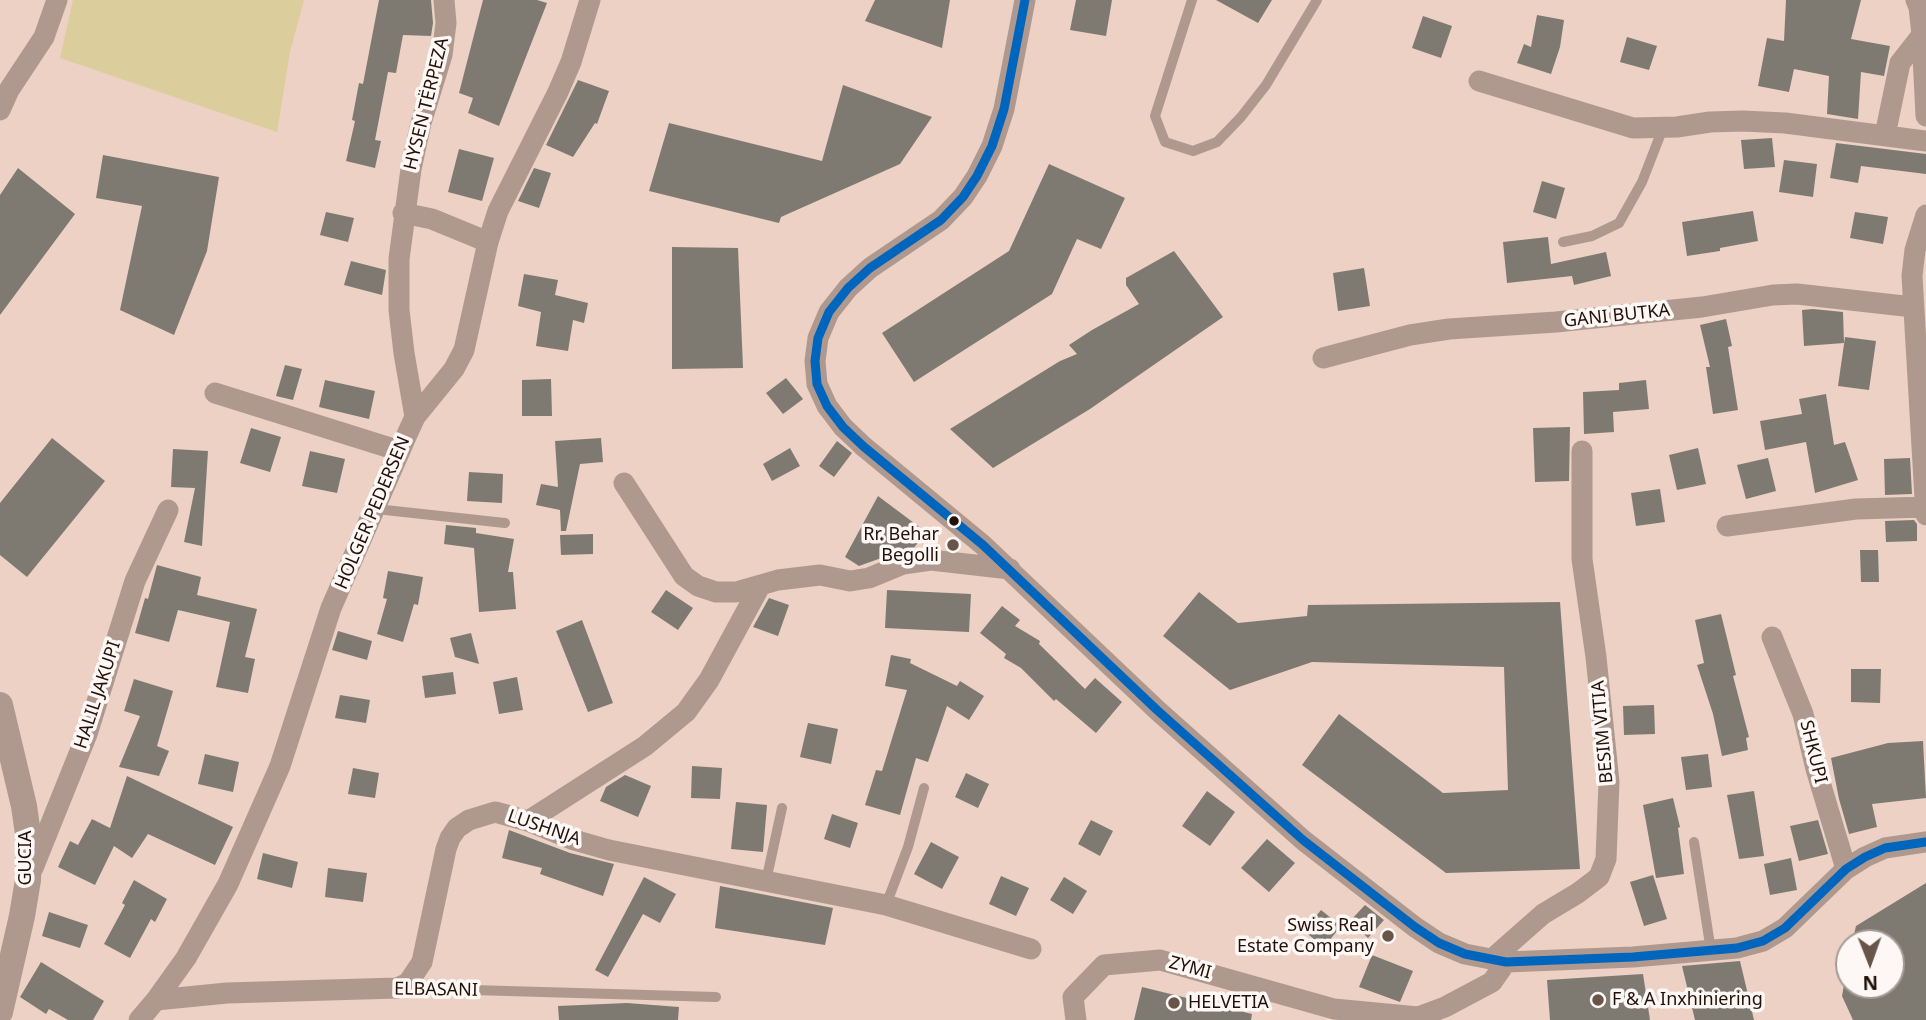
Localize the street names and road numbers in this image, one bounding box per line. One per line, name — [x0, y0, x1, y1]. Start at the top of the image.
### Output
street label: HYSEN TËRPEZA — [400, 36, 454, 172]
street label: GANI BUTKA — [1563, 300, 1671, 332]
street label: HOLGER PEDERSEN — [331, 433, 415, 593]
street label: HALIL JAKUPI — [70, 638, 126, 752]
street label: BESIM VITIA — [1588, 680, 1618, 784]
street label: SHKUPI — [1795, 718, 1831, 786]
street label: LUSHNJA — [505, 805, 583, 851]
street label: GUCIA — [15, 830, 37, 886]
street label: ZYMI — [1166, 952, 1214, 984]
street label: ELBASANI — [394, 978, 478, 1002]

